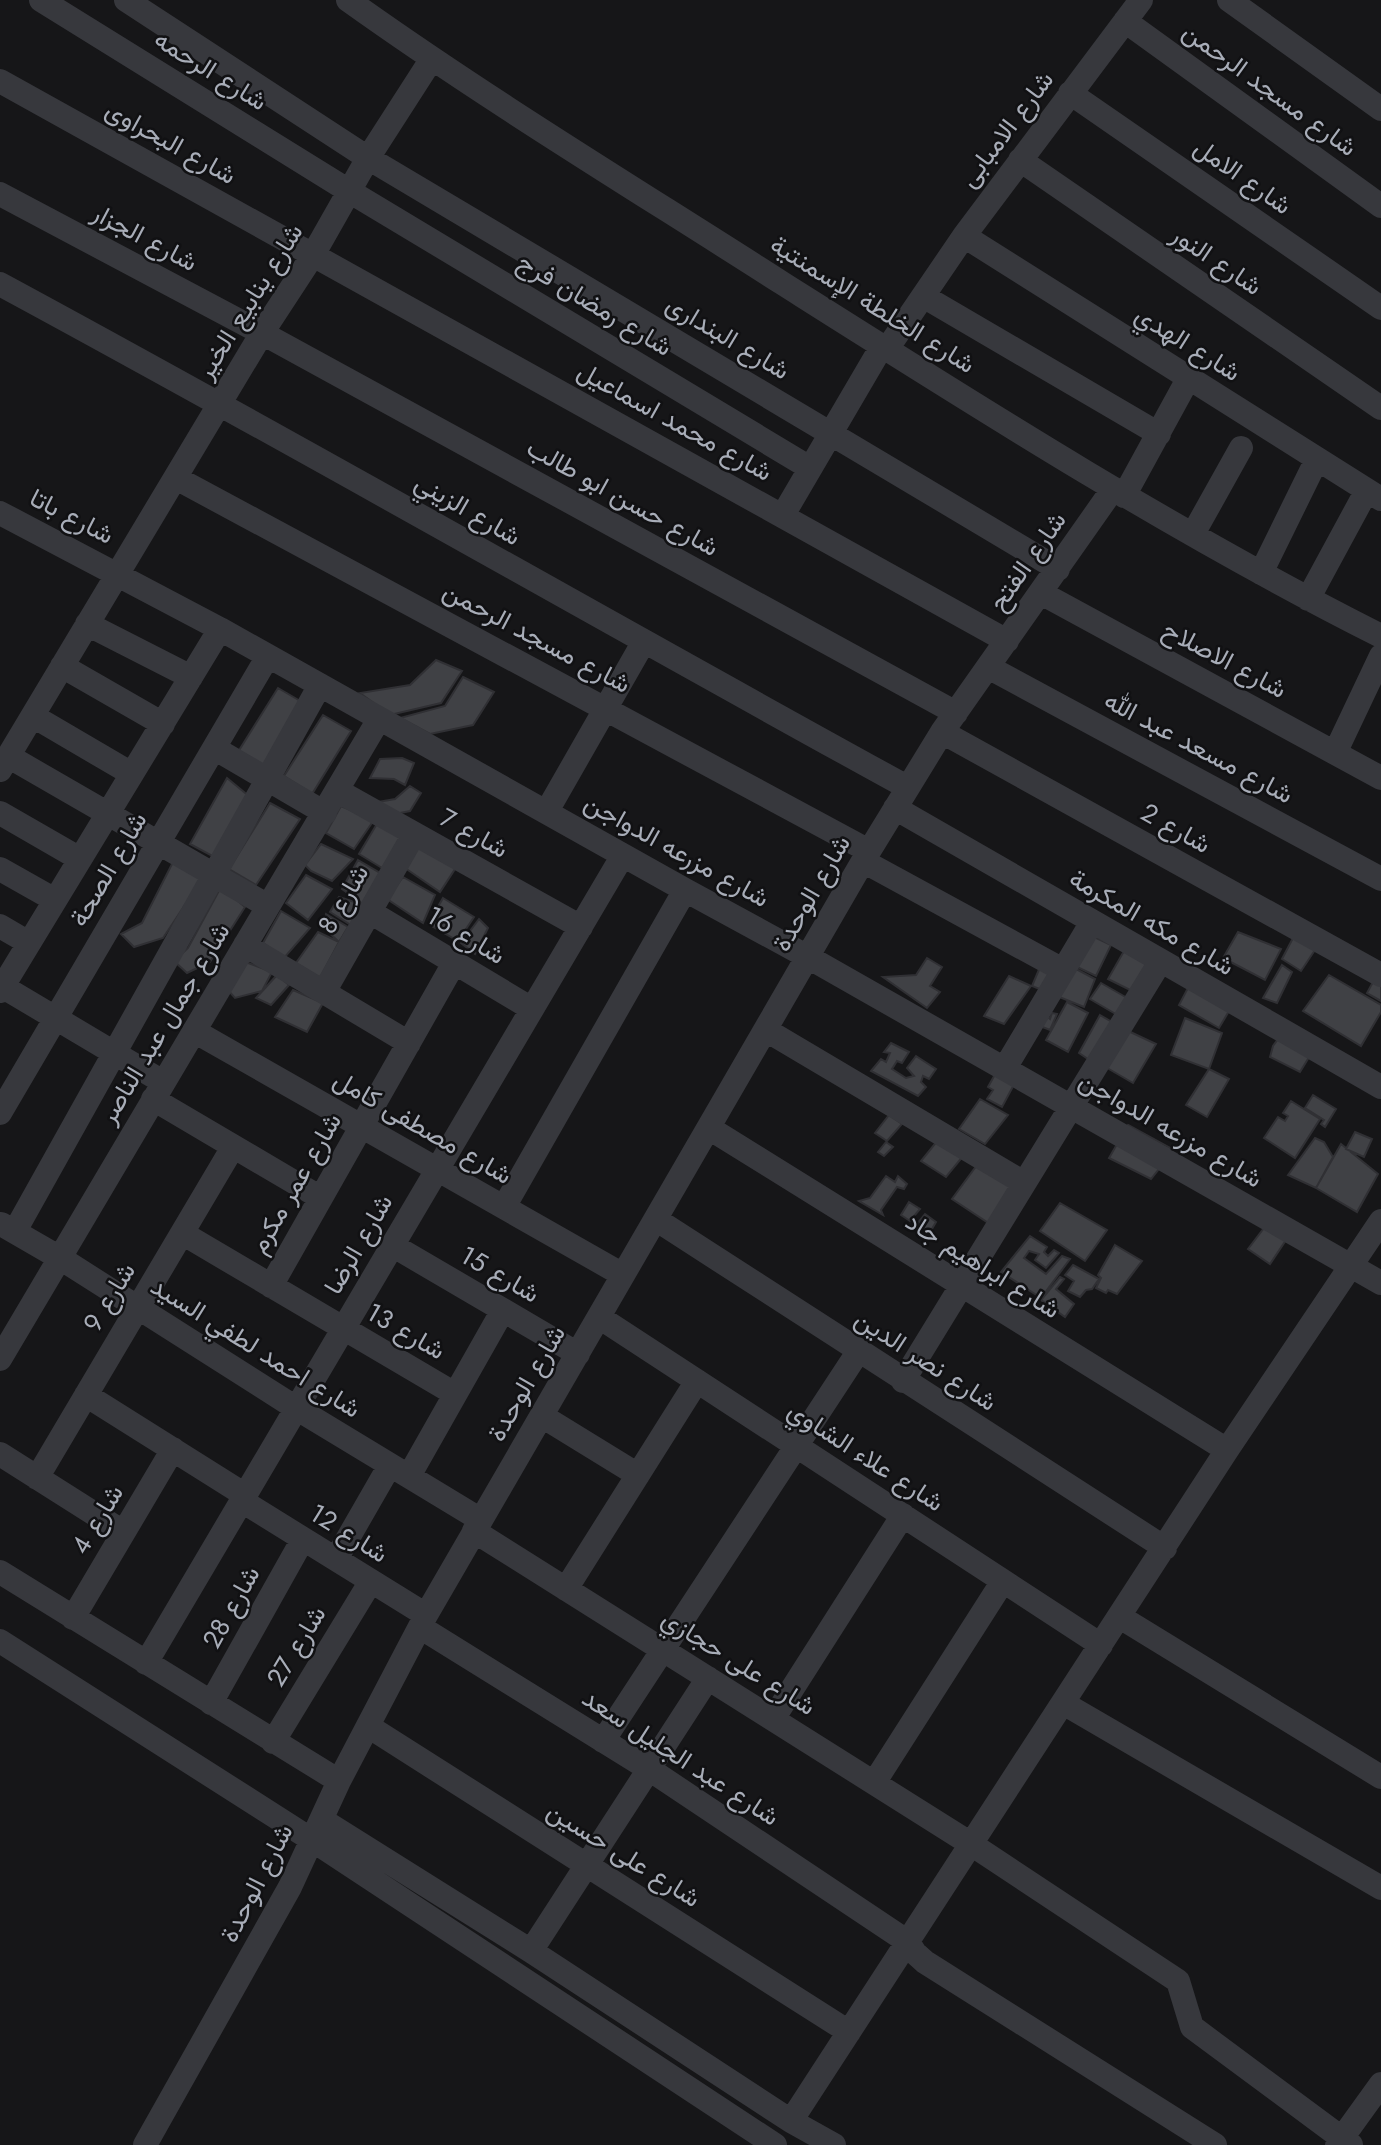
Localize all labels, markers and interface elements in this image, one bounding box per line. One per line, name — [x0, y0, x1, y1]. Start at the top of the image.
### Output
street label: شارع مسجد الرحمن — [1175, 13, 1365, 165]
street label: شارع الرحمه — [147, 20, 275, 120]
street label: شارع الامبابى — [949, 63, 1063, 195]
street label: شارع البحراوى — [99, 90, 243, 194]
street label: شارع الامل — [1186, 128, 1300, 224]
street label: شارع الجزار — [85, 193, 204, 281]
street label: شارع النور — [1163, 215, 1270, 305]
street label: شارع ينابيع الخير — [185, 216, 312, 387]
street label: شارع الخلطة الإسمنتية — [763, 225, 983, 383]
street label: شارع رمضان فرج — [510, 243, 680, 365]
street label: شارع البندارى — [659, 285, 797, 389]
street label: شارع الهدي — [1127, 295, 1248, 392]
street label: شارع محمد اسماعيل — [571, 352, 779, 490]
street label: شارع حسن ابو طالب — [520, 428, 726, 566]
street label: شارع الزيني — [407, 463, 528, 557]
street label: شارع باتا — [23, 479, 121, 553]
street label: شارع الفتح — [979, 504, 1075, 618]
street label: شارع مسجد الرحمن — [436, 571, 638, 703]
street label: شارع الاصلاح — [1156, 610, 1294, 708]
street label: شارع مسعد عبد الله — [1098, 681, 1300, 813]
street label: شارع مزرعه الدواجن — [578, 783, 776, 917]
street label: شارع 2 — [1134, 793, 1218, 863]
street label: شارع 7 — [433, 799, 515, 867]
street label: شارع الصحة — [60, 804, 156, 934]
street label: شارع الوحدة — [762, 828, 860, 958]
street label: شارع 8 — [308, 857, 378, 941]
street label: شارع مكه المكرمة — [1062, 859, 1242, 985]
street label: شارع 16 — [419, 896, 513, 974]
street label: شارع جمال عبد الناصر — [88, 915, 239, 1132]
street label: شارع مصطفى كامل — [326, 1060, 520, 1194]
street label: شارع مزرعه الدواجن — [1072, 1061, 1270, 1197]
street label: شارع عمر مكرم — [239, 1106, 351, 1260]
street label: شارع الرضا — [314, 1187, 402, 1301]
street label: شارع ابراهيم جاد — [898, 1202, 1068, 1328]
street label: شارع 15 — [453, 1236, 547, 1312]
street label: شارع 9 — [73, 1255, 145, 1339]
street label: شارع احمد لطفي السيد — [142, 1267, 368, 1429]
street label: شارع 13 — [359, 1293, 453, 1369]
street label: شارع نصر الدين — [847, 1300, 1005, 1420]
street label: شارع الوحدة — [477, 1318, 575, 1448]
street label: شارع علاء الشاوي — [779, 1391, 952, 1523]
street label: شارع 4 — [61, 1477, 133, 1561]
street label: شارع 12 — [302, 1494, 396, 1572]
street label: شارع 28 — [193, 1559, 269, 1655]
street label: شارع 27 — [257, 1598, 335, 1694]
street label: شارع على حجازي — [653, 1599, 824, 1726]
street label: شارع عبد الجليل سعد — [575, 1679, 787, 1835]
street label: شارع على حسين — [540, 1792, 708, 1916]
street label: شارع الوحدة — [210, 1817, 302, 1949]

